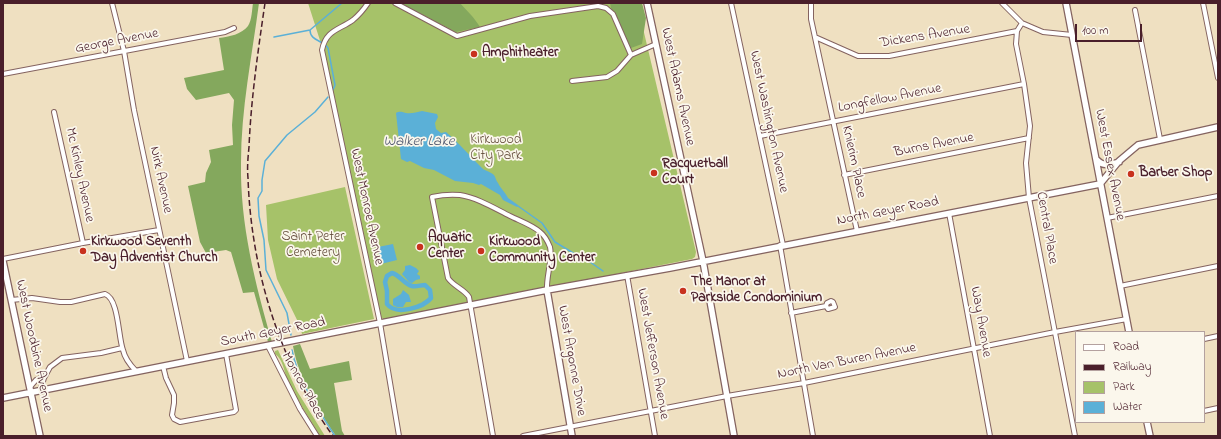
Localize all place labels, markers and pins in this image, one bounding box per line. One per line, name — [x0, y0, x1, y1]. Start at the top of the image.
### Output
place label: Amphitheater — [482, 46, 558, 62]
marker: Amphitheater — [469, 49, 479, 59]
place label: Racquetball Court — [662, 157, 728, 190]
place label: Barber Shop — [1139, 166, 1212, 182]
marker: Racquetball Court — [649, 168, 659, 178]
marker: Barber Shop — [1126, 169, 1136, 179]
place label: Aquatic Center — [428, 231, 471, 264]
place label: Kirkwood Seventh Day Adventist Church — [91, 235, 218, 268]
place label: Kirkwood Community Center — [489, 235, 595, 268]
marker: Aquatic Center — [415, 242, 425, 252]
marker: Kirkwood Seventh Day Adventist Church — [78, 246, 88, 256]
marker: Kirkwood Community Center — [476, 246, 486, 256]
place label: The Manor at Parkside Condominium — [691, 275, 822, 308]
marker: The Manor at Parkside Condominium — [678, 286, 688, 296]

